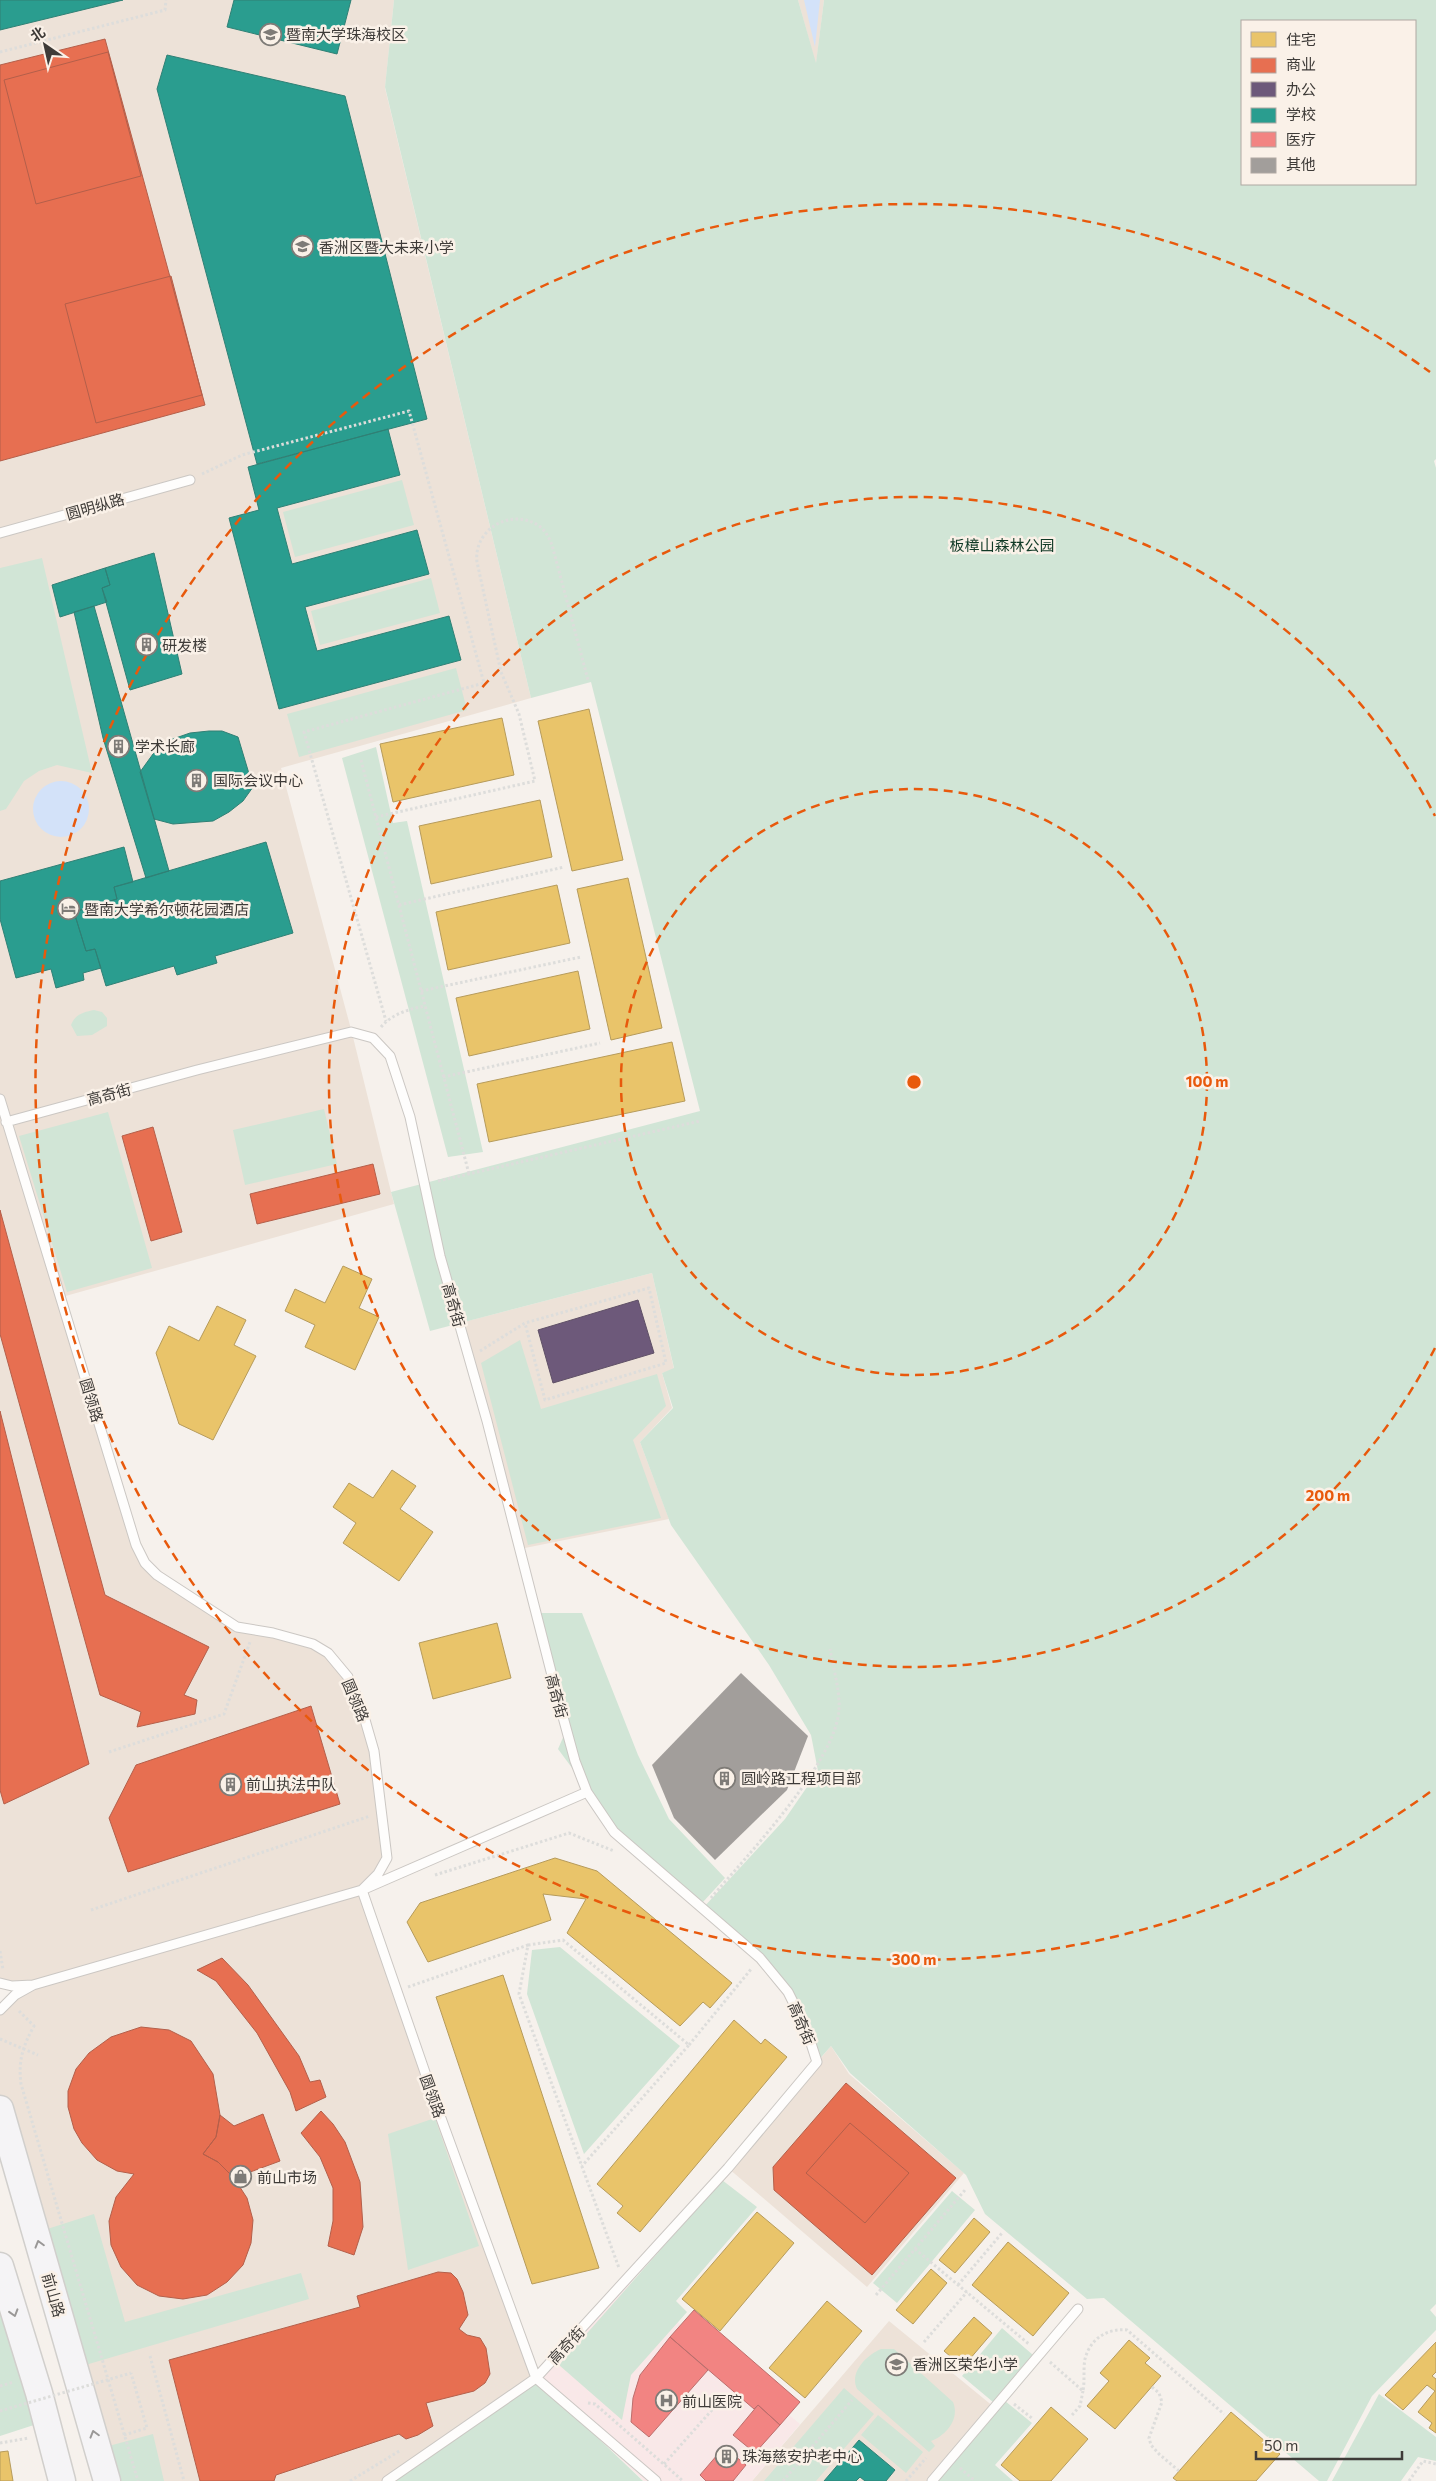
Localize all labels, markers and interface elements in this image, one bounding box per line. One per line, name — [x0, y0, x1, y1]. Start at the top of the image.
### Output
north arrow — [20, 20, 70, 70]
legend — [1241, 20, 1416, 185]
school or university icon: 暨南大学珠海校区 — [258, 22, 282, 46]
text: 北 — [27, 23, 48, 45]
place label: 暨南大学珠海校区 — [286, 25, 406, 43]
text: 住宅 — [1286, 30, 1316, 48]
text: 商业 — [1286, 55, 1316, 73]
text: 办公 — [1286, 80, 1316, 98]
text: 学校 — [1286, 105, 1316, 123]
text: 医疗 — [1286, 130, 1316, 148]
text: 其他 — [1286, 155, 1316, 173]
school or university icon: 香洲区暨大未来小学 — [291, 235, 315, 259]
place label: 香洲区暨大未来小学 — [319, 238, 454, 256]
street label: 圆明纵路 — [64, 489, 126, 523]
park label: 板樟山森林公园 — [949, 536, 1055, 554]
building icon: 研发楼 — [134, 633, 158, 657]
place label: 研发楼 — [162, 636, 207, 654]
building icon: 学术长廊 — [107, 734, 131, 758]
place label: 学术长廊 — [135, 737, 195, 755]
building icon: 国际会议中心 — [185, 768, 209, 792]
place label: 国际会议中心 — [213, 771, 303, 789]
hotel icon: 暨南大学希尔顿花园酒店 — [56, 897, 80, 921]
place label: 暨南大学希尔顿花园酒店 — [84, 900, 249, 918]
text: 100 m — [1186, 1072, 1228, 1090]
centre of rings — [905, 1073, 923, 1091]
street label: 高奇街 — [85, 1079, 133, 1109]
street label: 高奇街 — [439, 1281, 469, 1329]
street label: 圆领路 — [77, 1376, 107, 1424]
text: 200 m — [1306, 1486, 1350, 1504]
street label: 高奇街 — [542, 1672, 572, 1720]
street label: 圆领路 — [339, 1676, 373, 1724]
building icon: 圆岭路工程项目部 — [713, 1766, 737, 1790]
place label: 圆岭路工程项目部 — [741, 1769, 861, 1787]
building icon: 前山执法中队 — [218, 1772, 242, 1796]
place label: 前山执法中队 — [246, 1775, 336, 1793]
text: 300 m — [892, 1950, 936, 1968]
street label: 高奇街 — [785, 1999, 819, 2047]
street label: 圆领路 — [417, 2072, 449, 2120]
shop icon: 前山市场 — [229, 2165, 253, 2189]
place label: 前山市场 — [257, 2168, 317, 2186]
one-way arrow — [35, 2241, 45, 2249]
street label: 前山路 — [39, 2271, 69, 2319]
one-way arrow — [9, 2308, 19, 2316]
street label: 高奇街 — [544, 2322, 588, 2368]
school or university icon: 香洲区荣华小学 — [885, 2352, 909, 2376]
place label: 香洲区荣华小学 — [913, 2355, 1018, 2373]
hospital icon: 前山医院 — [654, 2389, 678, 2413]
place label: 前山医院 — [682, 2392, 742, 2410]
scale bar — [1256, 2428, 1402, 2460]
one-way arrow — [89, 2430, 99, 2439]
text: 50 m — [1264, 2436, 1298, 2454]
building icon: 珠海慈安护老中心 — [714, 2444, 738, 2468]
place label: 珠海慈安护老中心 — [742, 2447, 862, 2465]

